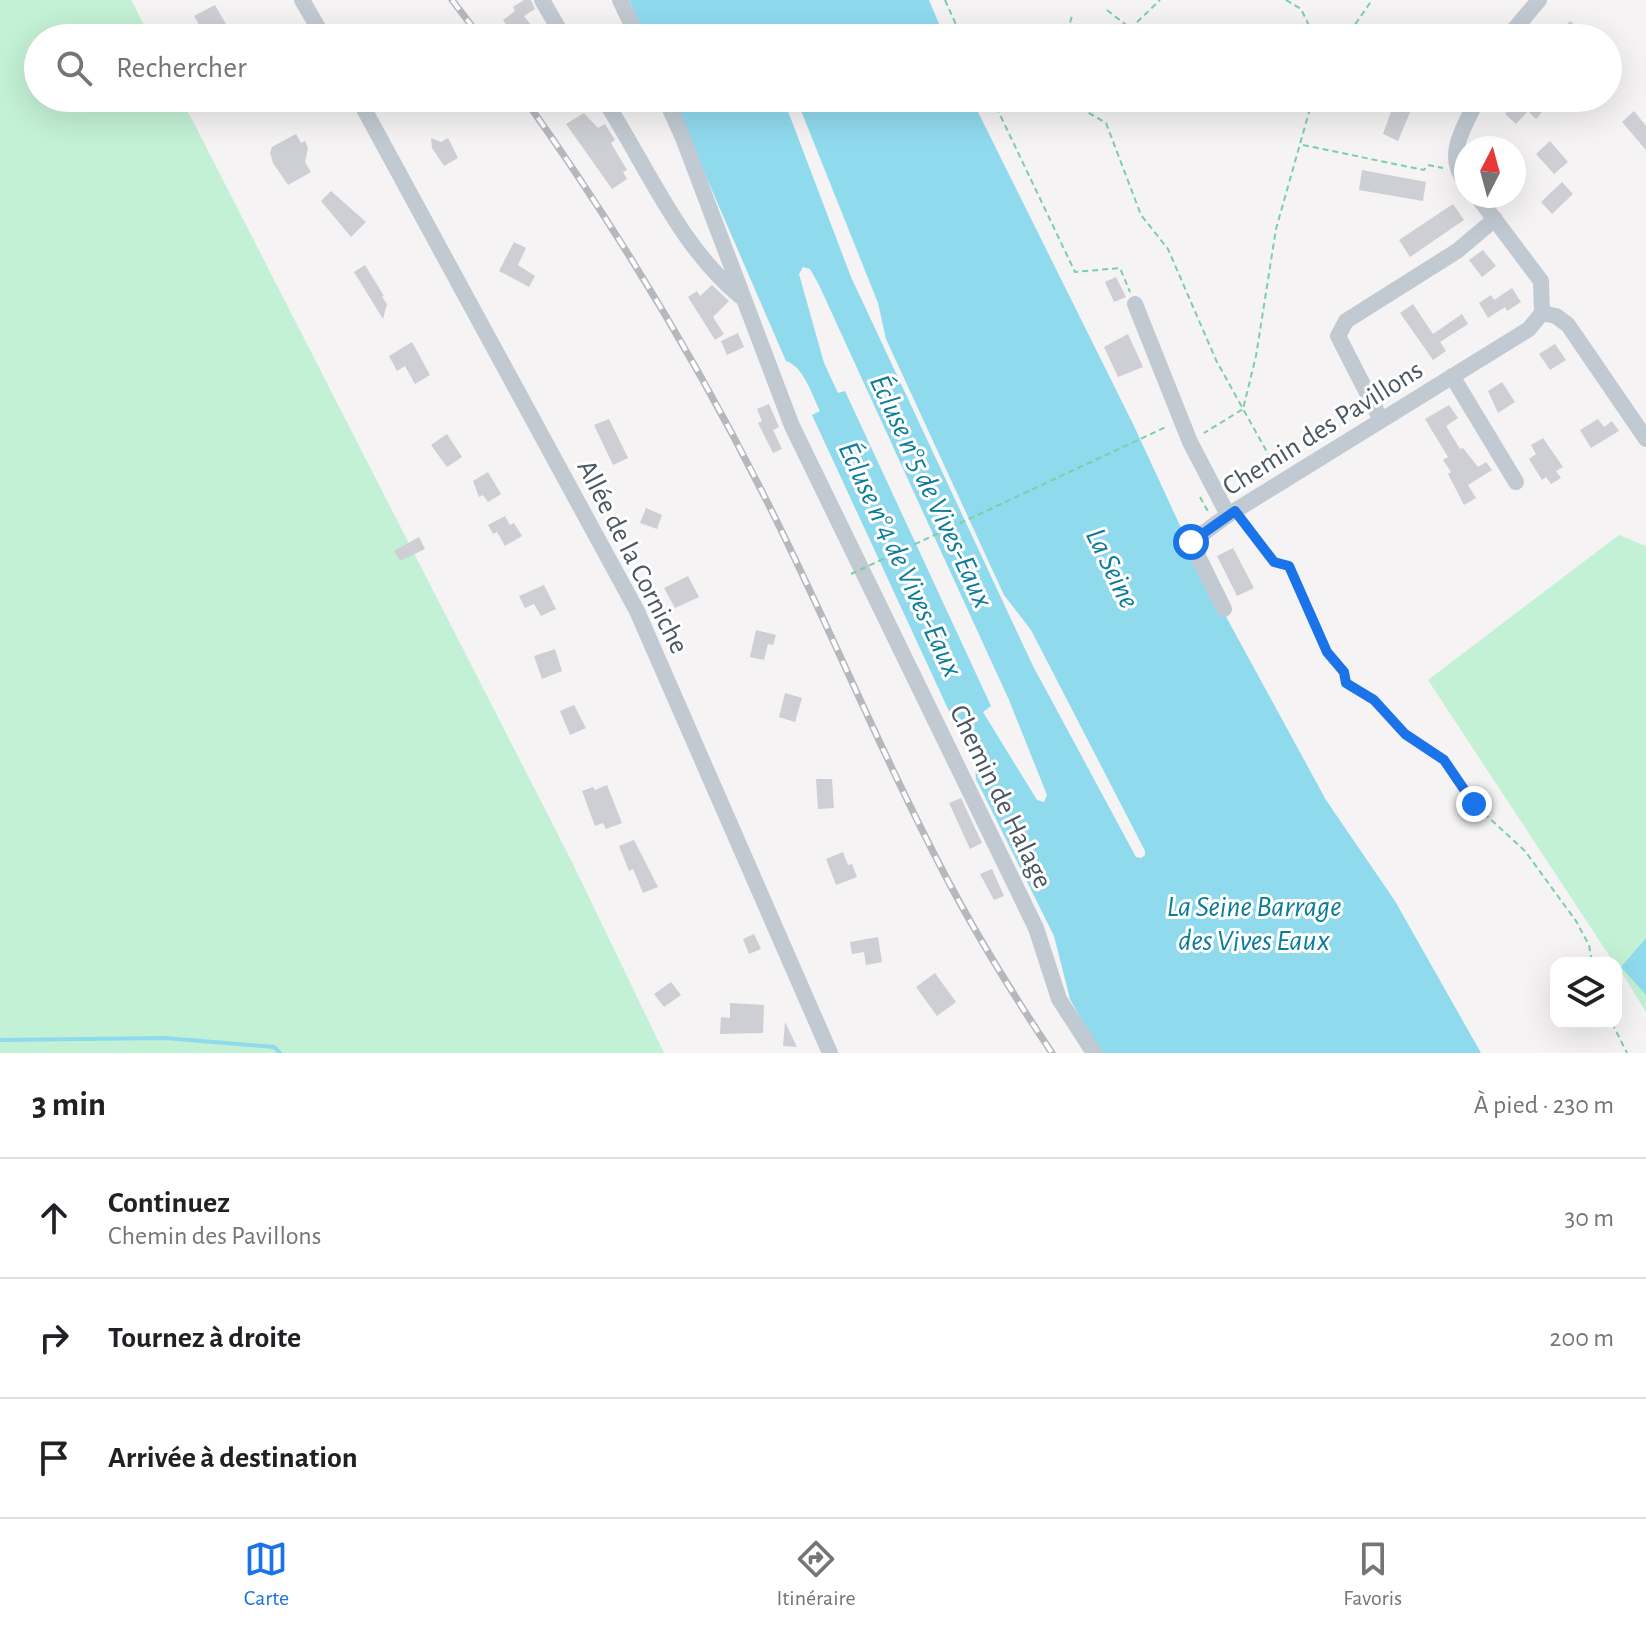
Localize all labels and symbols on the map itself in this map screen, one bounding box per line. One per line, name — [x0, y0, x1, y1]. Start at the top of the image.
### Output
north arrow — [1454, 136, 1526, 208]
street label: Chemin des Pavillons — [1218, 356, 1428, 501]
water label: Écluse n°5 de Vives-Eaux — [864, 369, 1001, 614]
water label: Écluse n°4 de Vives-Eaux — [832, 436, 970, 682]
street label: Allée de la Corniche — [571, 456, 693, 658]
water label: La Seine — [1080, 524, 1144, 613]
route start — [1173, 524, 1209, 560]
street label: Chemin de Halage — [944, 701, 1057, 893]
route end — [1456, 786, 1492, 822]
water label: La Seine Barrage des Vives Eaux — [1166, 892, 1342, 956]

